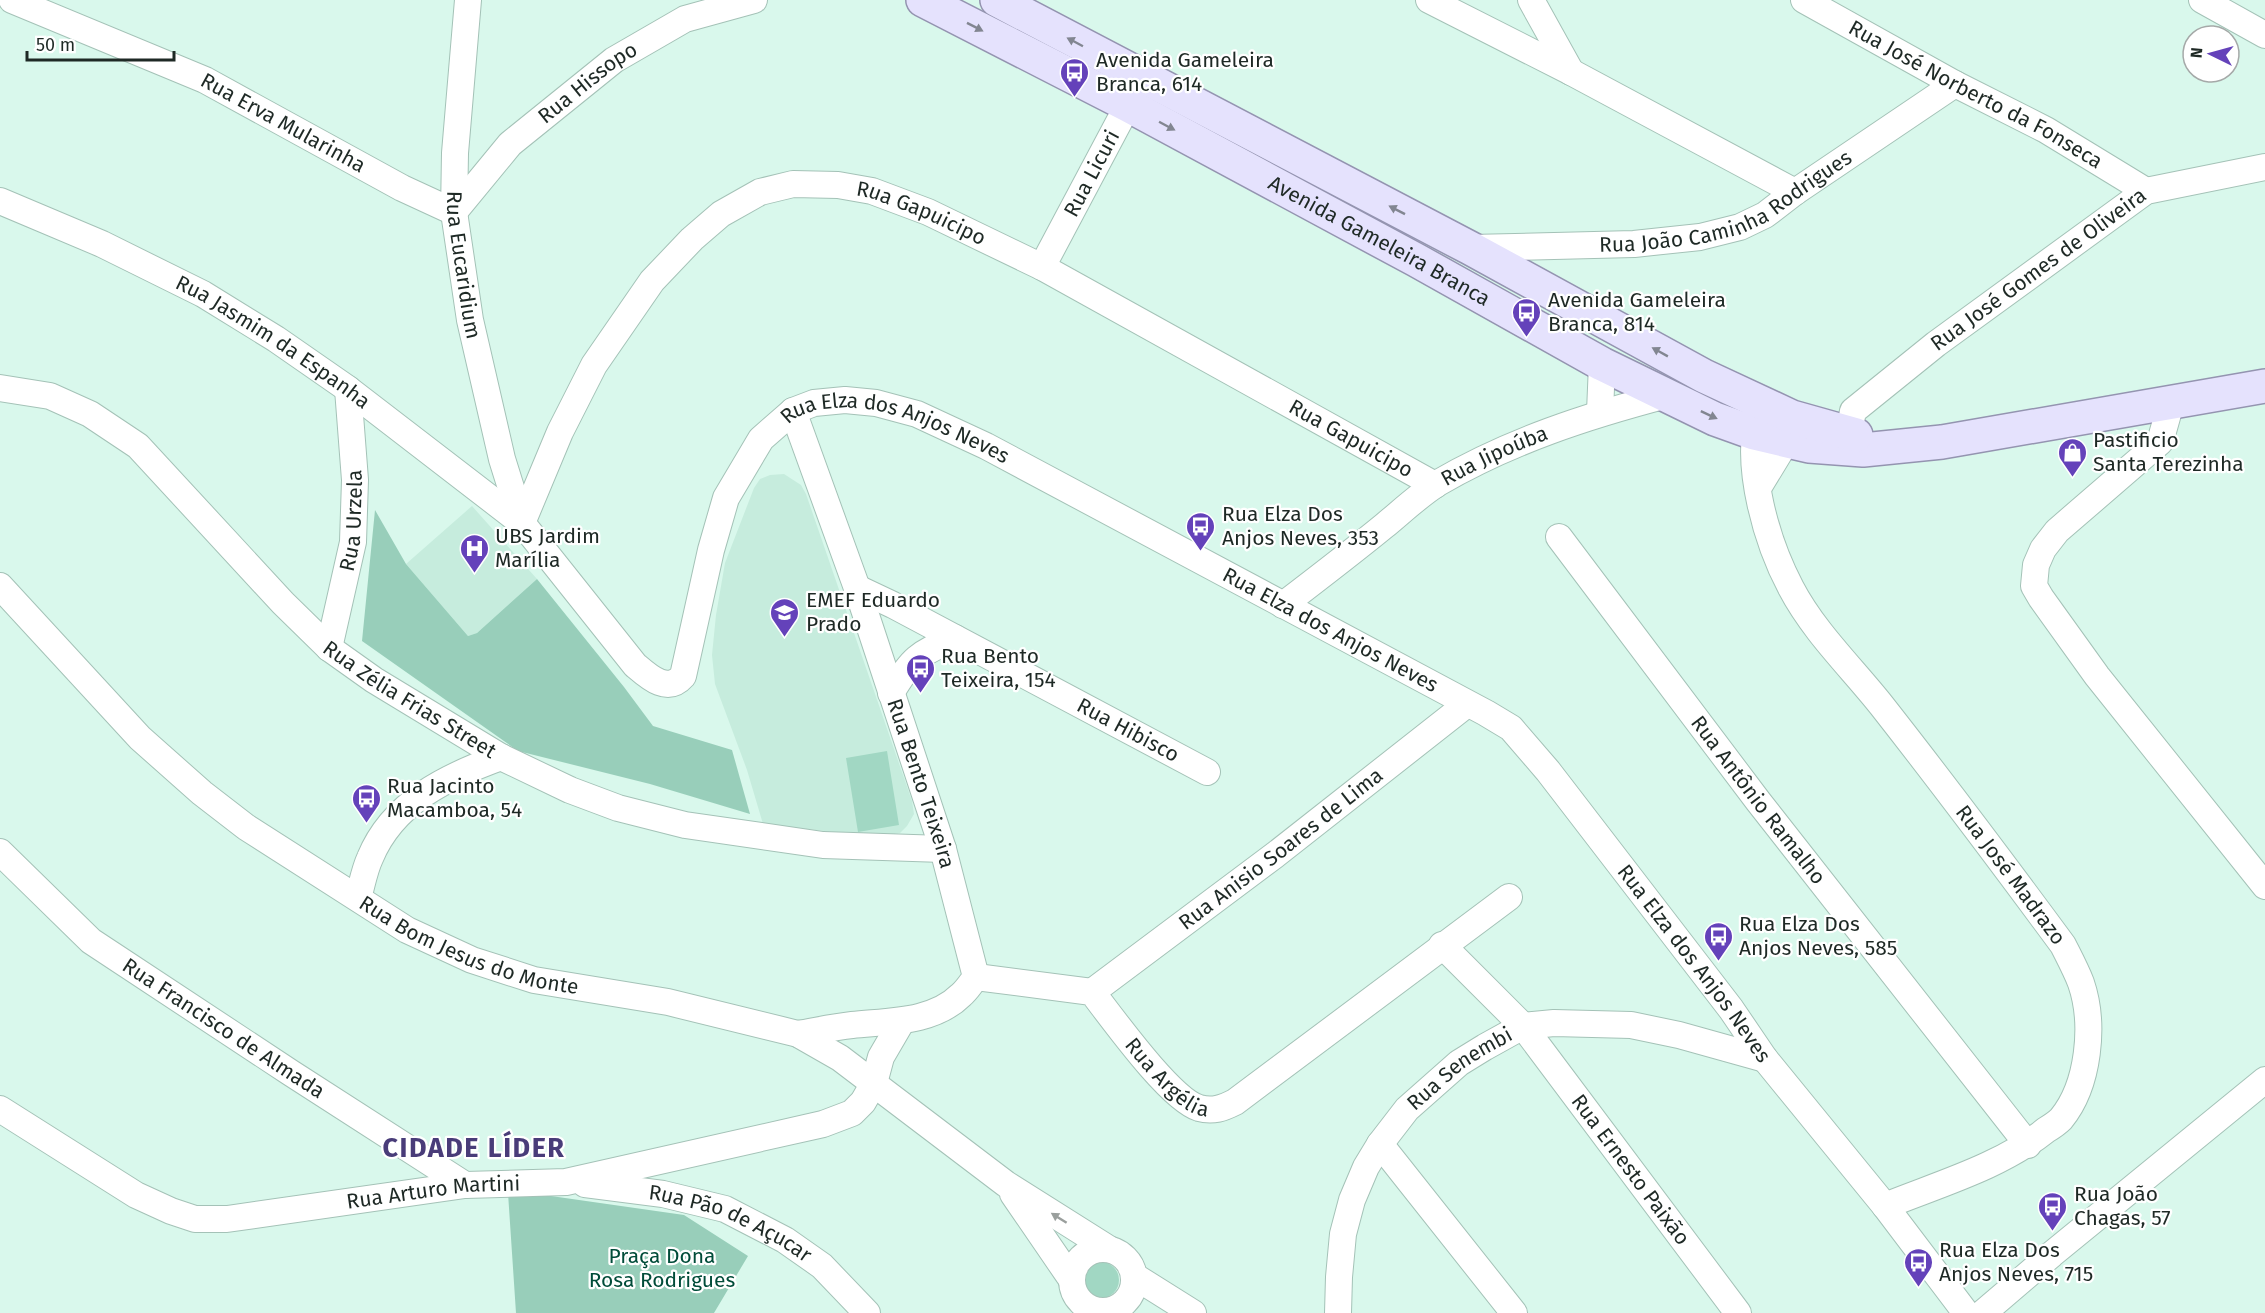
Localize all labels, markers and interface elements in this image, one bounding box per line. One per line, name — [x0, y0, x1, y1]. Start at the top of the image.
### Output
street label: Rua José Norberto da Fonseca — [1844, 14, 2107, 174]
one-way arrow — [967, 22, 984, 32]
scale bar — [27, 24, 174, 62]
north arrow — [2181, 24, 2241, 84]
text: 50 m — [36, 34, 75, 56]
street label: Rua Hissopo — [533, 36, 642, 129]
one-way arrow — [1066, 37, 1083, 47]
place label: Avenida Gameleira Branca, 614 — [1096, 47, 1274, 97]
text: N — [2187, 47, 2206, 59]
bus stop icon: Avenida Gameleira Branca, 614 — [1059, 56, 1091, 98]
street label: Rua Erva Mularinha — [196, 67, 370, 179]
one-way arrow — [1158, 121, 1175, 131]
street label: Rua Licuri — [1058, 126, 1125, 221]
street label: Rua João Caminha Rodrigues — [1599, 144, 1857, 258]
street label: Avenida Gameleira Branca — [1264, 170, 1495, 312]
street label: Rua Gapuicipo — [855, 176, 990, 251]
street label: Rua José Gomes de Oliveira — [1925, 182, 2151, 357]
street label: Rua Eucaridium — [441, 191, 487, 341]
one-way arrow — [1388, 205, 1405, 215]
street label: Rua Jasmim da Espanha — [171, 269, 376, 414]
place label: Avenida Gameleira Branca, 814 — [1548, 287, 1726, 337]
bus stop icon: Avenida Gameleira Branca, 814 — [1511, 296, 1543, 338]
one-way arrow — [1652, 347, 1669, 357]
street label: Rua Elza dos Anjos Neves — [775, 387, 1014, 469]
street label: Rua Gapuicipo — [1284, 393, 1418, 483]
one-way arrow — [1701, 411, 1718, 420]
street label: Rua Jipoúba — [1436, 420, 1551, 492]
place label: Pastificio Santa Terezinha — [2093, 427, 2244, 477]
shop icon: Pastificio Santa Terezinha — [2056, 436, 2088, 478]
street label: Rua Urzela — [334, 469, 368, 574]
place label: Rua Elza Dos Anjos Neves, 353 — [1222, 501, 1379, 551]
bus stop icon: Rua Elza Dos Anjos Neves, 353 — [1185, 510, 1217, 552]
place label: UBS Jardim Marília — [495, 523, 600, 573]
hospital icon: UBS Jardim Marília — [458, 532, 490, 574]
street label: Rua Elza dos Anjos Neves — [1218, 562, 1443, 698]
place label: EMEF Eduardo Prado — [806, 587, 940, 637]
school or university icon: EMEF Eduardo Prado — [769, 596, 801, 638]
street label: Rua Zélia Frias Street — [318, 635, 501, 764]
place label: Rua Bento Teixeira, 154 — [941, 643, 1056, 693]
bus stop icon: Rua Bento Teixeira, 154 — [904, 652, 936, 694]
street label: Rua Hibisco — [1072, 692, 1184, 768]
street label: Rua Bento Teixeira — [881, 695, 960, 871]
street label: Rua Antônio Ramalho — [1685, 711, 1831, 890]
street label: Rua Anisio Soares de Lima — [1174, 762, 1388, 935]
place label: Rua Jacinto Macamboa, 54 — [387, 773, 522, 823]
bus stop icon: Rua Jacinto Macamboa, 54 — [350, 782, 382, 824]
street label: Rua José Madrazo — [1950, 800, 2071, 950]
street label: Rua Elza dos Anjos Neves — [1612, 859, 1777, 1068]
street label: Rua Bom Jesus do Monte — [354, 890, 580, 1000]
place label: Rua Elza Dos Anjos Neves, 585 — [1739, 911, 1897, 961]
bus stop icon: Rua Elza Dos Anjos Neves, 585 — [1702, 920, 1734, 962]
street label: Rua Francisco de Almada — [117, 952, 330, 1104]
street label: Rua Senembi — [1401, 1021, 1517, 1116]
street label: Rua Argélia — [1119, 1032, 1211, 1123]
street label: Rua Ernesto Paixão — [1566, 1089, 1695, 1250]
district label: CIDADE LÍDER — [382, 1130, 566, 1164]
street label: Rua Arturo Martini — [345, 1170, 521, 1215]
street label: Rua Pão de Açucar — [647, 1179, 817, 1268]
place label: Rua João Chagas, 57 — [2074, 1181, 2171, 1231]
bus stop icon: Rua João Chagas, 57 — [2037, 1190, 2069, 1232]
one-way arrow — [1052, 1212, 1068, 1224]
place label: Rua Elza Dos Anjos Neves, 715 — [1939, 1237, 2093, 1287]
park label: Praça Dona Rosa Rodrigues — [589, 1243, 736, 1293]
bus stop icon: Rua Elza Dos Anjos Neves, 715 — [1902, 1246, 1934, 1288]

